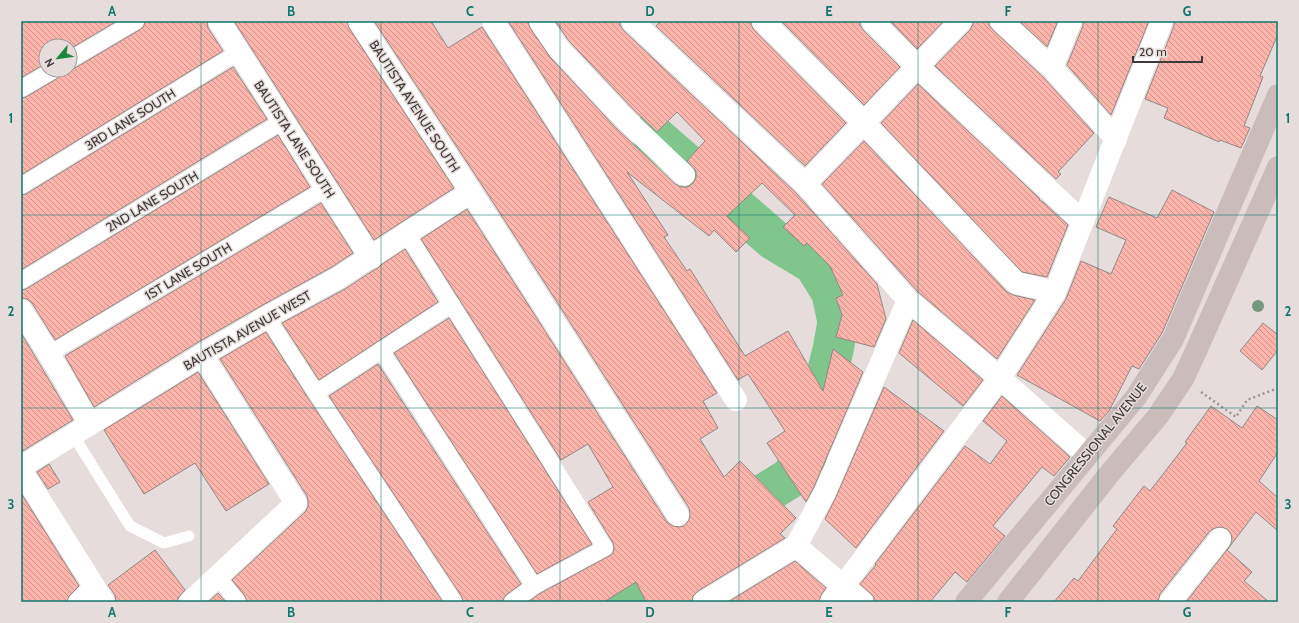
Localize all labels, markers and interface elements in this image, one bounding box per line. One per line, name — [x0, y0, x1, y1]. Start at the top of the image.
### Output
text: A — [108, 3, 117, 19]
text: B — [287, 3, 295, 19]
text: C — [466, 3, 474, 19]
text: D — [645, 3, 655, 19]
text: E — [825, 3, 833, 19]
text: F — [1005, 3, 1012, 19]
text: G — [1183, 3, 1192, 19]
street label: BAUTISTA AVENUE SOUTH — [366, 37, 464, 175]
north arrow — [38, 38, 78, 78]
scale bar — [1133, 38, 1202, 64]
text: 20 m — [1139, 44, 1167, 59]
text: N — [41, 56, 57, 70]
street label: BAUTISTA LANE SOUTH — [251, 77, 339, 201]
street label: 3RD LANE SOUTH — [82, 85, 178, 153]
text: 1 — [9, 110, 13, 126]
text: 1 — [1286, 110, 1290, 126]
street label: 2ND LANE SOUTH — [103, 167, 201, 235]
street label: 1ST LANE SOUTH — [142, 239, 234, 303]
street label: BAUTISTA AVENUE WEST — [180, 287, 314, 373]
text: 2 — [8, 303, 15, 319]
text: 2 — [1285, 303, 1292, 319]
street label: CONGRESSIONAL AVENUE — [1040, 379, 1150, 509]
text: 3 — [7, 496, 15, 512]
text: 3 — [1284, 496, 1292, 512]
text: A — [108, 604, 117, 620]
text: B — [287, 604, 295, 620]
text: C — [466, 604, 474, 620]
text: D — [645, 604, 655, 620]
text: E — [825, 604, 833, 620]
text: F — [1005, 604, 1012, 620]
text: G — [1183, 604, 1192, 620]

